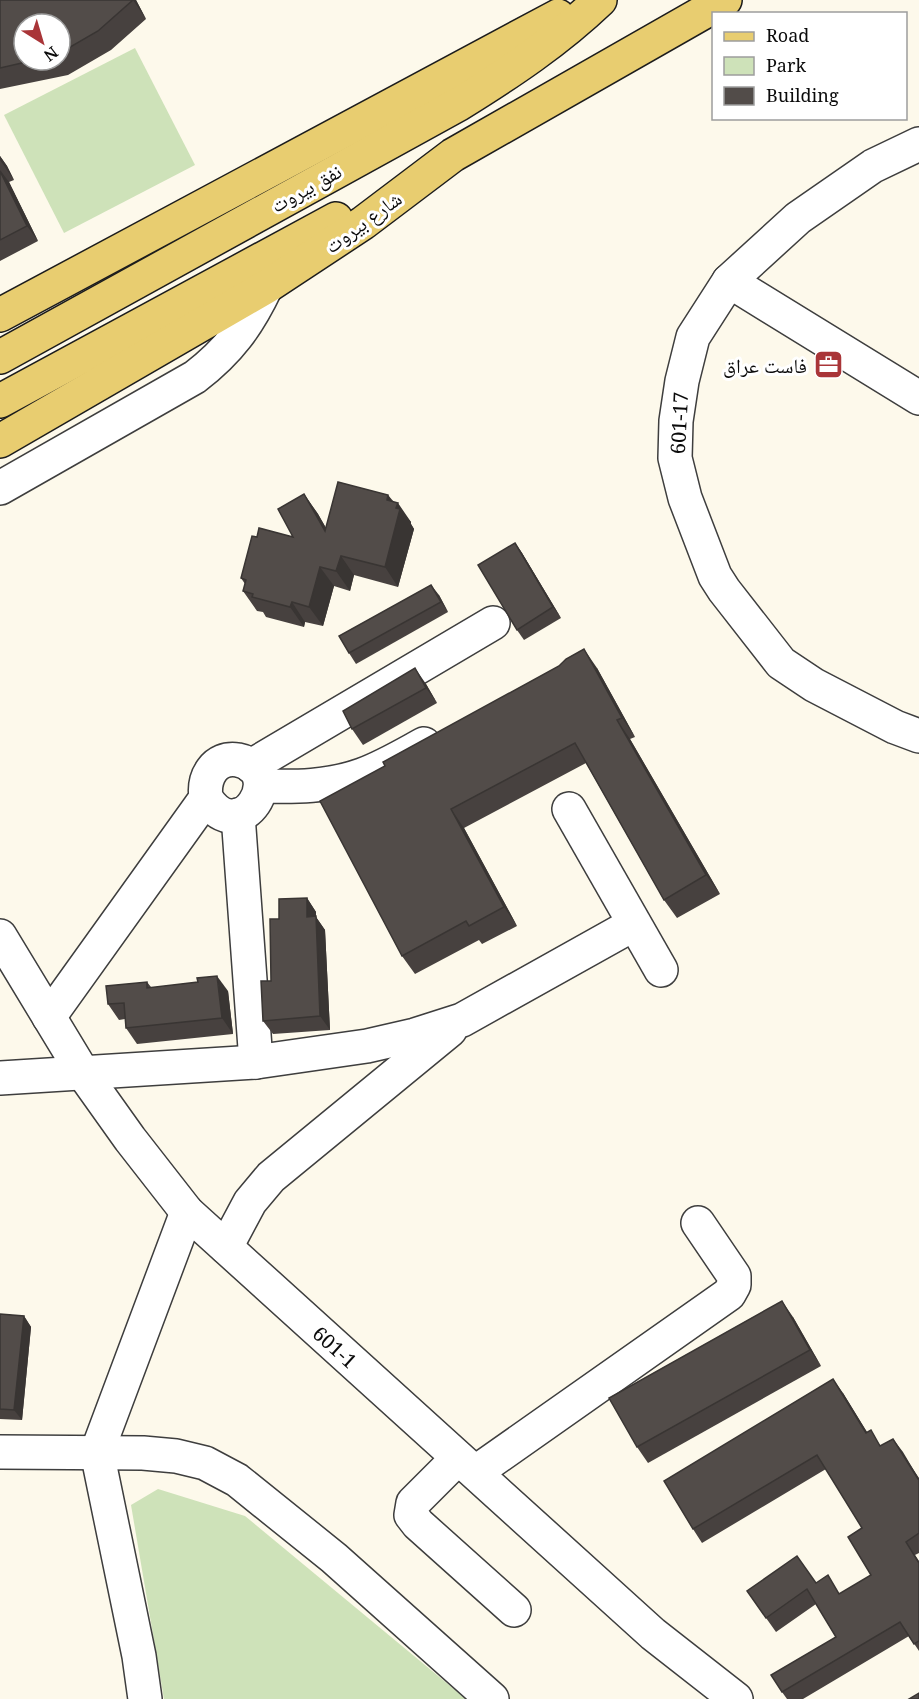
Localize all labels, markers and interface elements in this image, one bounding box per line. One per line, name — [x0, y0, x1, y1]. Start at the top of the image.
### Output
north arrow — [12, 12, 72, 72]
legend — [712, 12, 907, 120]
text: Road — [766, 23, 809, 47]
text: N — [39, 41, 63, 67]
text: Park — [766, 53, 806, 77]
text: Building — [766, 83, 839, 107]
street label: نفق بيروت — [266, 158, 346, 218]
street label: شارع بيروت — [319, 185, 407, 259]
office icon: فاست عراق — [812, 349, 844, 381]
place label: فاست عراق — [723, 352, 807, 379]
street label: 601-17 — [664, 391, 694, 455]
street label: 601-1 — [307, 1320, 363, 1374]

